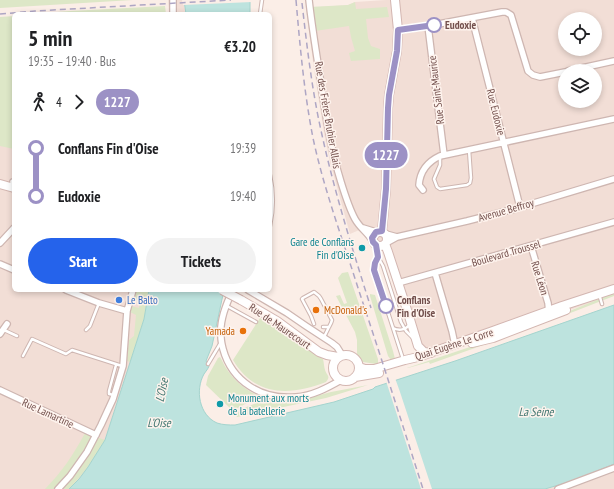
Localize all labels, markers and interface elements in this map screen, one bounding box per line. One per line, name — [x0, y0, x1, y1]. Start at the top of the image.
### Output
map controls — [558, 12, 602, 108]
button: locate — [558, 12, 602, 56]
marker: Eudoxie — [426, 17, 442, 33]
place label: Eudoxie — [445, 18, 477, 32]
text: 5 min — [28, 24, 72, 52]
text: €3.20 — [224, 37, 256, 56]
text: 19:35 – 19:40 · Bus — [28, 53, 116, 70]
street label: Rue Saint-Maurice — [425, 54, 447, 125]
street label: Rue des Frères Bruhier Allais — [312, 60, 344, 170]
button: layers — [558, 64, 602, 108]
street label: Rue Eudoxie — [483, 87, 509, 137]
icon: walk — [28, 91, 50, 113]
icon: forward — [68, 91, 90, 113]
text: 1227 — [104, 93, 131, 111]
text: 4 — [56, 94, 62, 111]
text: Conflans Fin d'Oise — [58, 139, 159, 158]
text: 19:39 — [230, 140, 256, 157]
line badge: 1227 — [358, 142, 414, 168]
text: 1227 — [373, 146, 399, 164]
text: Eudoxie — [58, 187, 101, 206]
text: 19:40 — [230, 188, 256, 205]
street label: Avenue Beffroy — [477, 195, 536, 225]
place label: Gare de Conflans Fin d'Oise — [290, 235, 354, 262]
street label: Boulevard Troussel — [470, 236, 543, 270]
button: Start — [28, 238, 138, 284]
button: Tickets — [146, 238, 256, 284]
marker: Gare de Conflans Fin d'Oise — [357, 243, 367, 253]
street label: Rue Léon — [528, 259, 552, 297]
place label: Le Balto — [127, 293, 158, 307]
place label: Conflans Fin d'Oise — [397, 293, 436, 320]
marker: Le Balto — [114, 295, 124, 305]
marker: Conflans Fin d'Oise — [378, 298, 394, 314]
street label: Rue de Maurecourt — [246, 300, 314, 352]
place label: McDonald's — [324, 303, 367, 317]
marker: McDonald's — [311, 305, 321, 315]
place label: Yamada — [206, 324, 235, 338]
street label: Quai Eugène Le Corre — [413, 325, 495, 363]
marker: Yamada — [238, 326, 248, 336]
water label: L'Oise — [152, 376, 172, 403]
place label: Monument aux morts de la batellerie — [228, 391, 309, 418]
street label: Rue Lamartine — [20, 395, 76, 431]
marker: Monument aux morts de la batellerie — [215, 399, 225, 409]
water label: La Seine — [518, 404, 555, 419]
water label: L’Oise — [147, 415, 172, 430]

